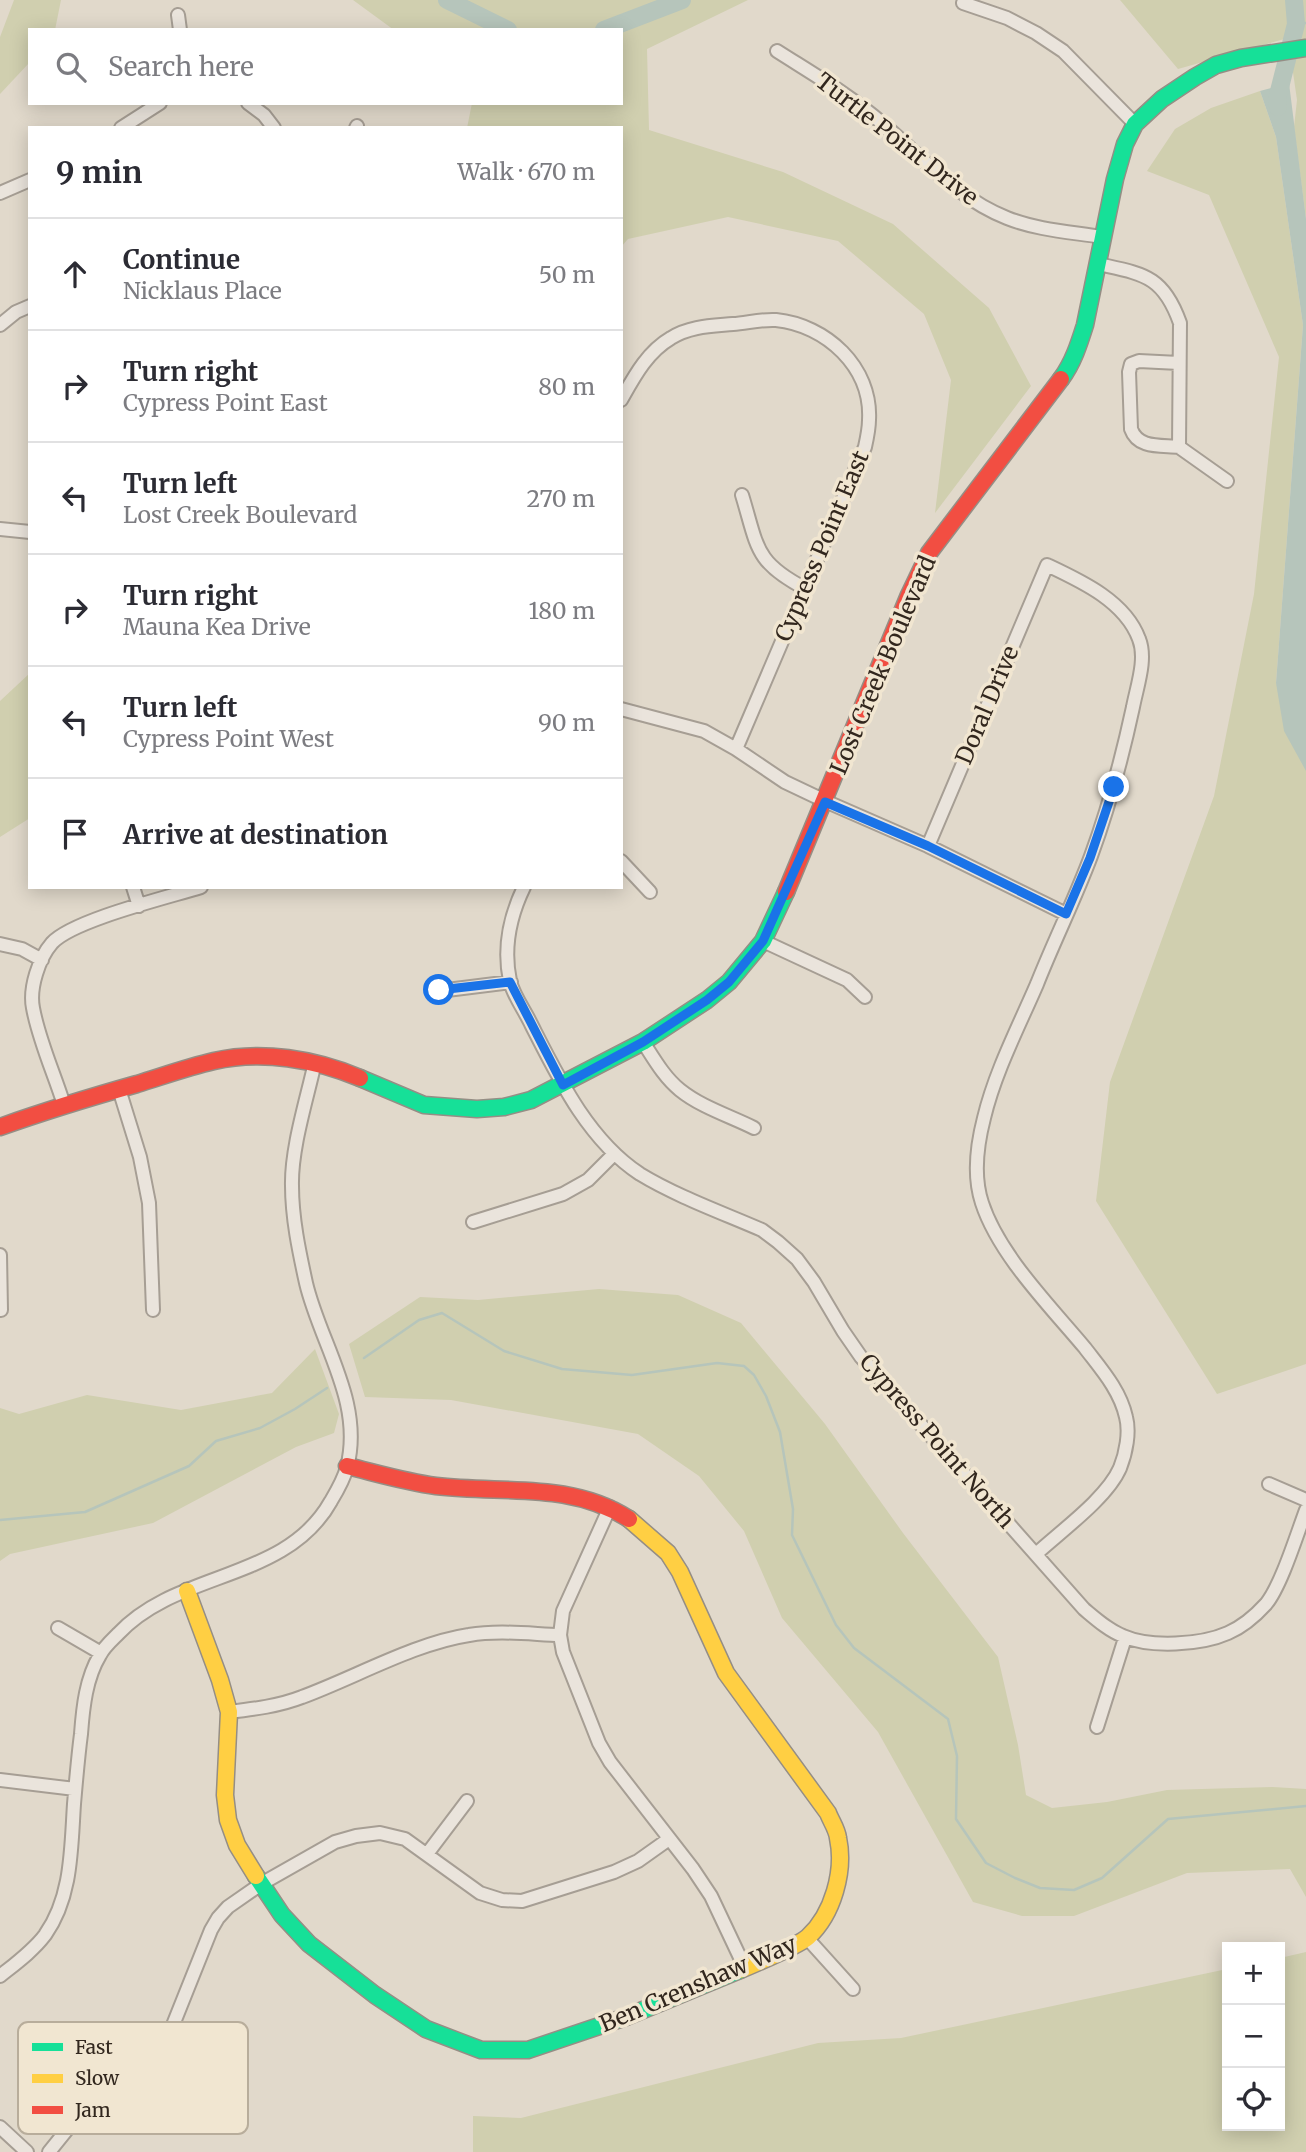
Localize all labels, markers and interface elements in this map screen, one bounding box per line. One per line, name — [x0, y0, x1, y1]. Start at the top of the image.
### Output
search box — [28, 28, 623, 105]
icon: search — [52, 48, 90, 86]
text: Search here — [108, 50, 254, 83]
street label: Turtle Point Drive — [810, 66, 984, 211]
text: 9 min — [56, 153, 142, 191]
text: Walk · 670 m — [458, 157, 595, 186]
text: Continue — [123, 243, 240, 276]
icon: ahead — [56, 255, 94, 293]
text: 50 m — [539, 260, 595, 289]
text: Nicklaus Place — [123, 276, 282, 305]
text: Turn right — [123, 355, 258, 388]
icon: right — [56, 367, 94, 405]
text: 80 m — [538, 372, 595, 401]
text: Cypress Point East — [123, 388, 328, 417]
street label: Cypress Point East — [768, 446, 875, 646]
text: Turn left — [123, 467, 237, 500]
icon: left — [56, 479, 94, 517]
text: 270 m — [527, 484, 595, 513]
text: Lost Creek Boulevard — [123, 500, 357, 529]
street label: Lost Creek Boulevard — [823, 551, 942, 778]
text: Turn right — [123, 579, 258, 612]
icon: right — [56, 591, 94, 629]
text: 180 m — [529, 596, 595, 625]
text: Mauna Kea Drive — [123, 612, 311, 641]
street label: Doral Drive — [949, 641, 1024, 768]
text: Turn left — [123, 691, 237, 724]
icon: left — [56, 703, 94, 741]
text: 90 m — [538, 708, 595, 737]
text: Cypress Point West — [123, 724, 334, 753]
route end — [1098, 771, 1129, 802]
icon: arrive — [56, 815, 94, 853]
text: Arrive at destination — [123, 818, 388, 851]
route start — [423, 974, 454, 1005]
street label: Cypress Point North — [854, 1347, 1021, 1534]
street label: Ben Crenshaw Way — [595, 1929, 801, 2038]
map controls — [1222, 1942, 1285, 2131]
button: + — [1222, 1942, 1285, 2005]
button: − — [1222, 2005, 1285, 2068]
legend — [18, 2022, 248, 2134]
text: Fast — [75, 2035, 113, 2059]
text: Slow — [75, 2066, 120, 2090]
button: locate — [1222, 2068, 1285, 2131]
text: Jam — [74, 2098, 111, 2122]

